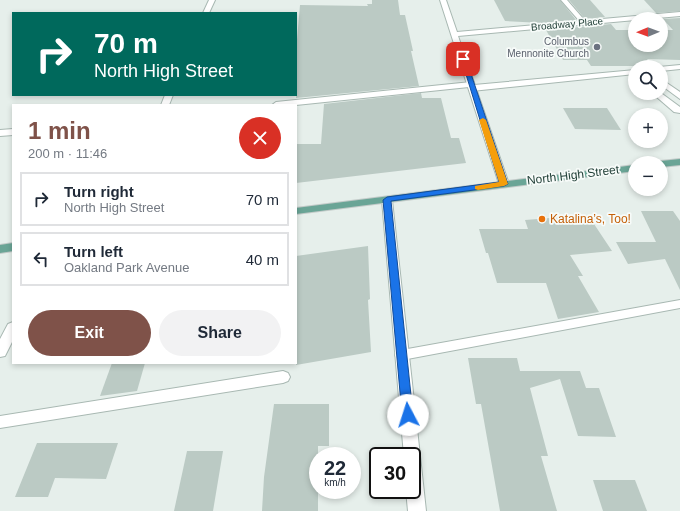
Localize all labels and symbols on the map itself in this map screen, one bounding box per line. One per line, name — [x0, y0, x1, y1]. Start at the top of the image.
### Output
north arrow — [628, 12, 668, 52]
street label: Broadway Place — [531, 15, 604, 33]
place label: Columbus Mennonite Church — [507, 36, 589, 59]
pin — [446, 42, 480, 76]
marker: Columbus Mennonite Church — [592, 42, 602, 52]
street label: North High Street — [526, 162, 621, 188]
place label: Katalina’s, Too! — [550, 212, 631, 226]
marker: Katalina’s, Too! — [537, 214, 547, 224]
position arrow — [387, 394, 429, 436]
speed limit sign: 30 — [369, 447, 421, 499]

